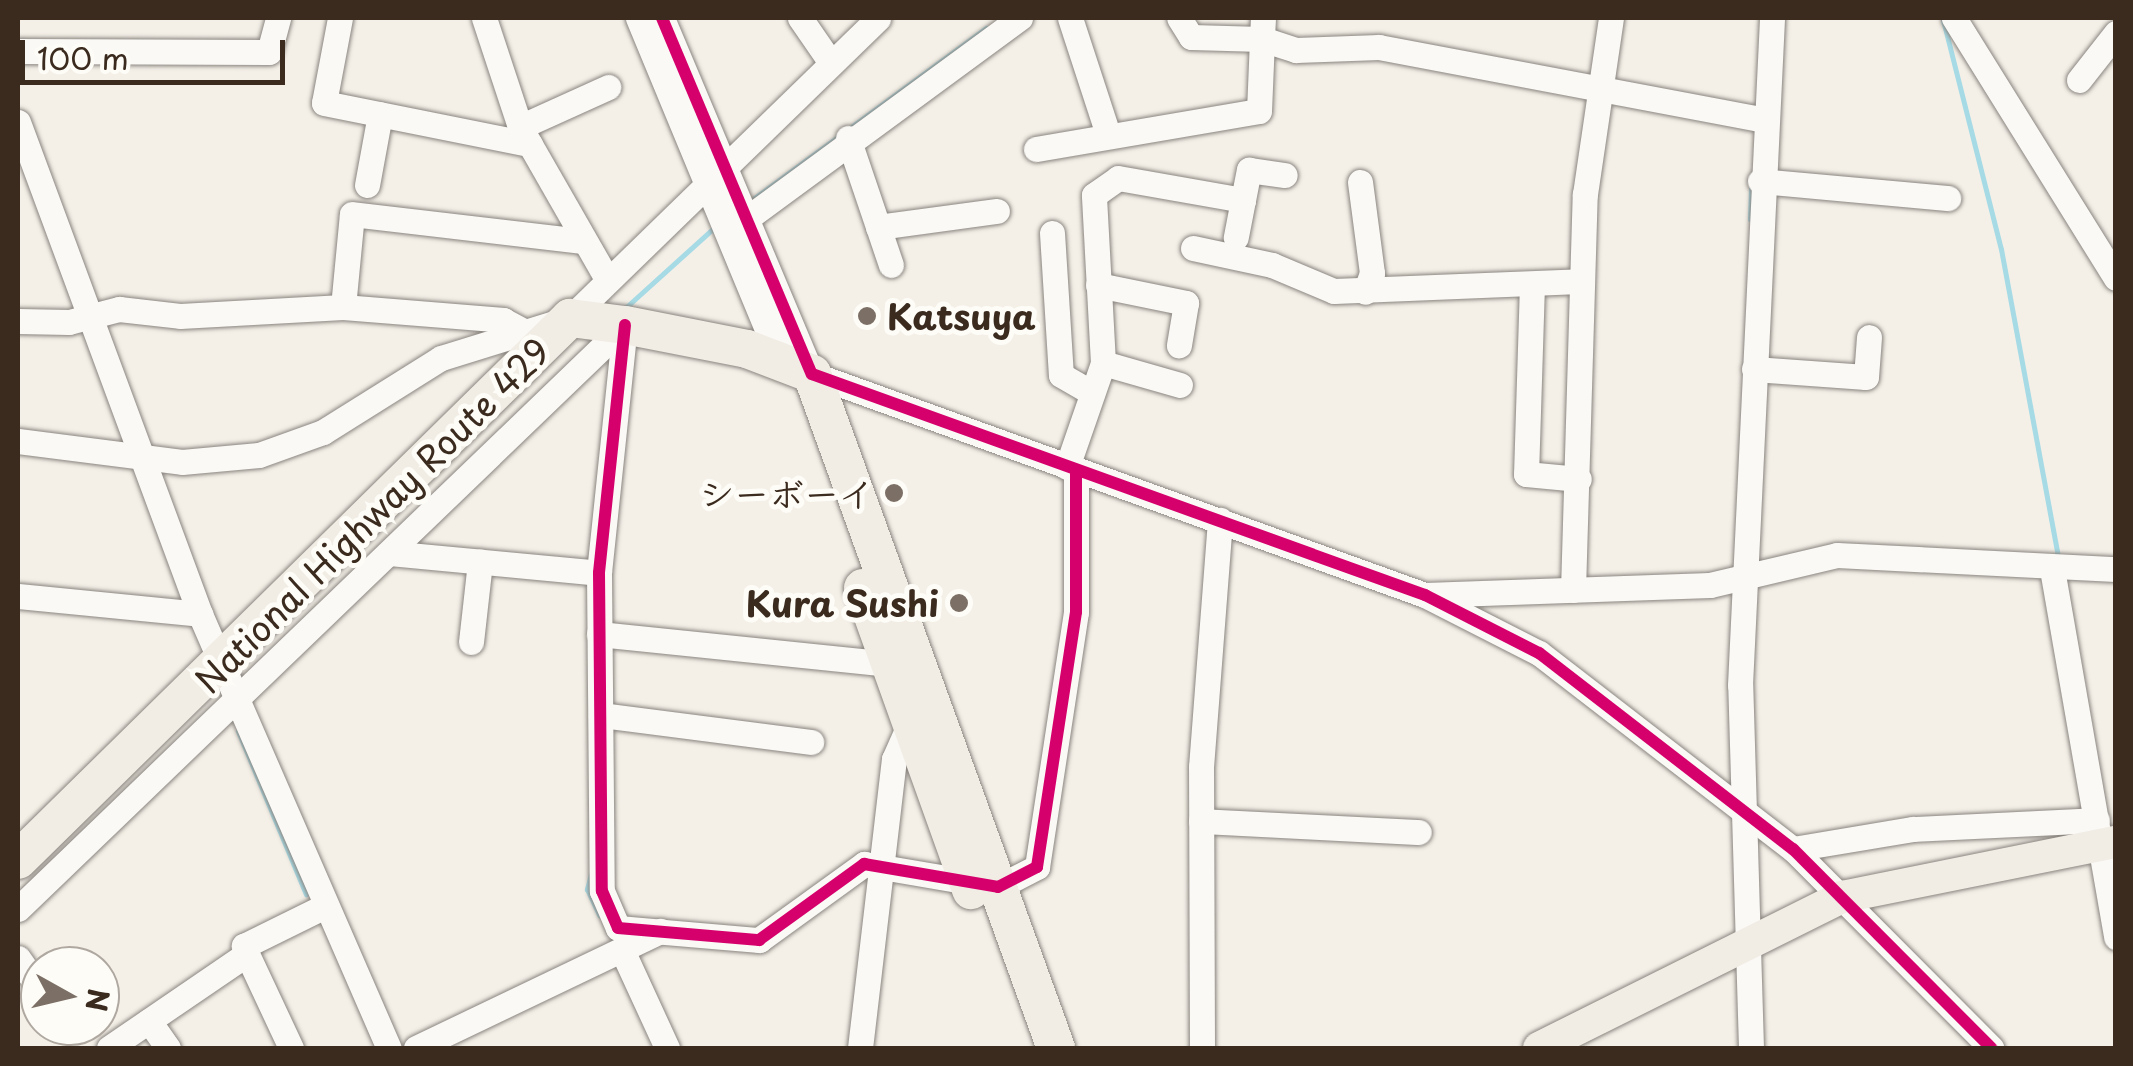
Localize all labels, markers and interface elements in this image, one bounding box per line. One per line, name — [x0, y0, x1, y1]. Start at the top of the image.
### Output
scale bar — [25, 20, 290, 82]
text: 100 m — [37, 35, 129, 80]
place label: Katsuya — [887, 295, 1036, 337]
marker: Katsuya — [856, 305, 878, 327]
street label: National Highway Route 429 — [185, 328, 559, 702]
place label: シーボーイ — [699, 472, 874, 514]
marker: シーボーイ — [883, 482, 905, 504]
place label: Kura Sushi — [746, 582, 939, 624]
marker: Kura Sushi — [948, 592, 970, 614]
north arrow — [20, 946, 120, 1046]
text: N — [75, 986, 121, 1014]

